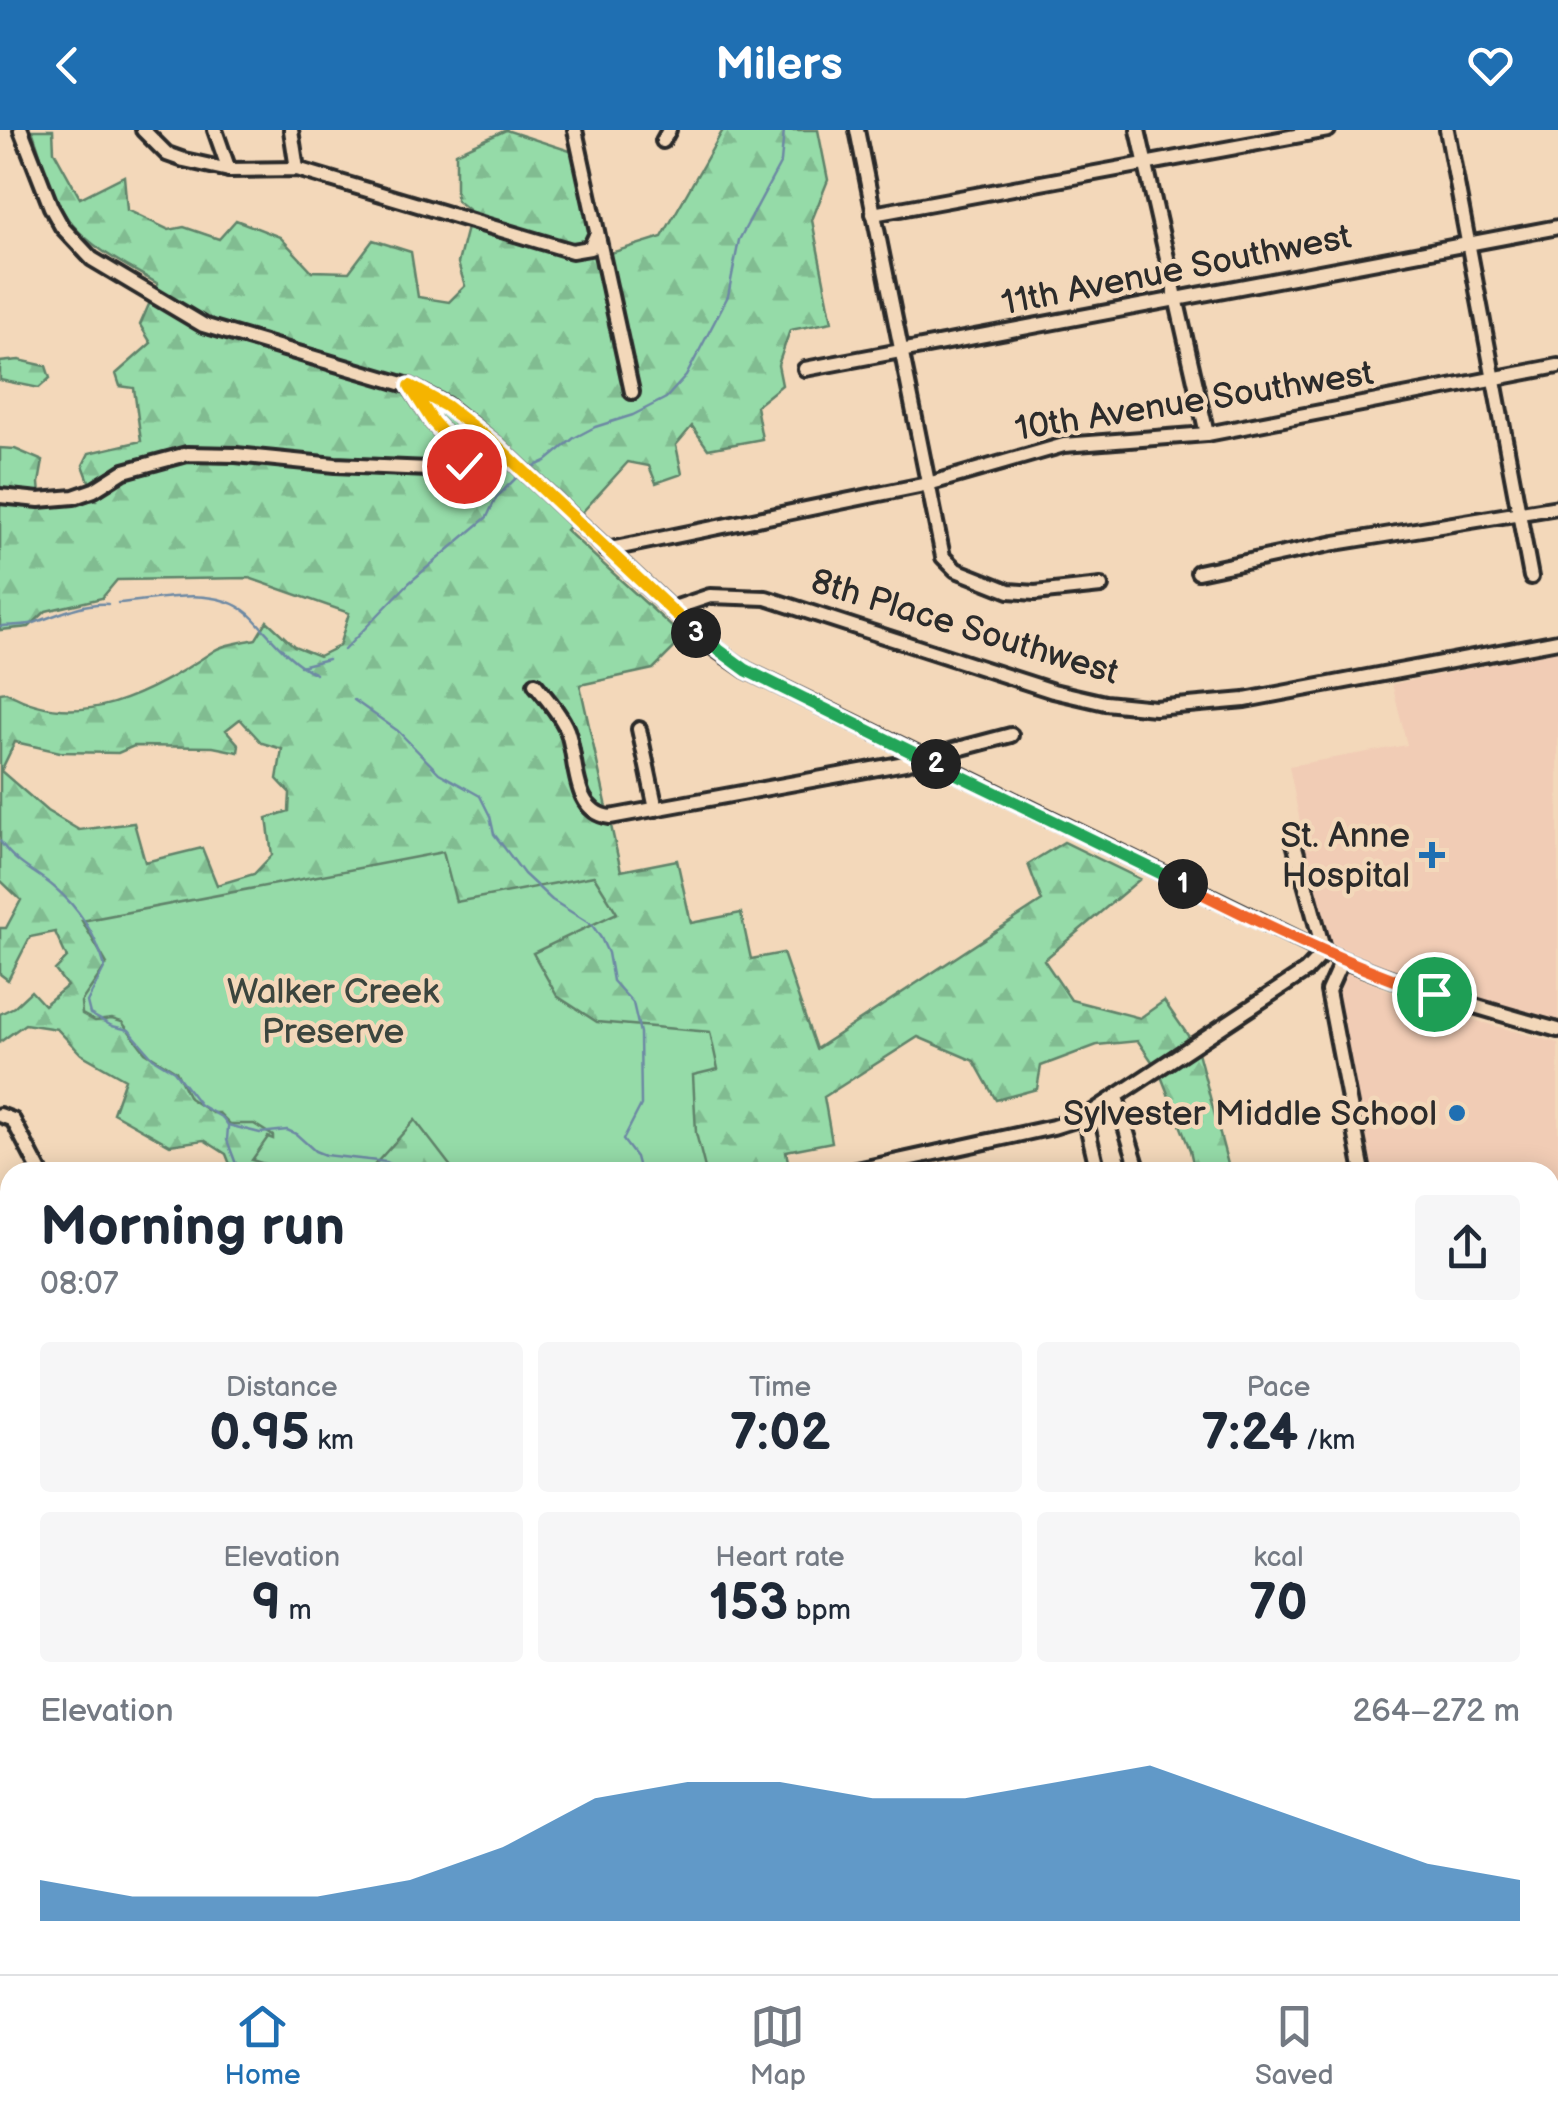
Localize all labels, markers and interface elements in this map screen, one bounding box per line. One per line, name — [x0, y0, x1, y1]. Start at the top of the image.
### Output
icon: back — [40, 38, 95, 93]
text: Milers — [715, 38, 843, 93]
icon: heart — [1463, 38, 1518, 93]
street label: 11th Avenue Southwest — [998, 215, 1355, 325]
street label: 10th Avenue Southwest — [1012, 352, 1377, 451]
pin — [422, 424, 507, 509]
icon: check — [437, 439, 492, 494]
street label: 8th Place Southwest — [805, 560, 1124, 695]
pin: 3 — [671, 608, 721, 658]
text: 3 — [688, 616, 704, 649]
pin: 2 — [911, 739, 961, 789]
text: 2 — [928, 747, 944, 780]
place label: St. Anne Hospital — [1280, 815, 1410, 898]
marker: St. Anne Hospital — [1419, 842, 1445, 868]
pin: 1 — [1158, 859, 1208, 909]
text: 1 — [1177, 867, 1189, 900]
pin — [1392, 952, 1477, 1037]
icon: arrive — [1407, 967, 1462, 1022]
park label: Walker Creek Preserve — [227, 971, 440, 1054]
place label: Sylvester Middle School — [1063, 1093, 1437, 1136]
marker: Sylvester Middle School — [1446, 1102, 1468, 1124]
text: Morning run — [40, 1194, 345, 1261]
button: share — [1415, 1195, 1520, 1300]
text: 08:07 — [40, 1265, 118, 1304]
text: Distance — [226, 1371, 338, 1404]
text: Time — [749, 1371, 811, 1404]
text: Pace — [1246, 1371, 1310, 1404]
text: 0.95 — [209, 1404, 310, 1464]
text: 7:02 — [730, 1404, 830, 1464]
text: 7:24 — [1201, 1404, 1298, 1464]
text: km — [310, 1424, 354, 1457]
text: /km — [1298, 1424, 1355, 1457]
text: Elevation — [223, 1541, 340, 1574]
text: Heart rate — [715, 1541, 845, 1574]
text: kcal — [1253, 1541, 1303, 1574]
text: 9 — [252, 1574, 281, 1634]
text: 153 — [709, 1574, 788, 1634]
text: 70 — [1249, 1574, 1308, 1634]
text: m — [281, 1594, 312, 1627]
text: bpm — [788, 1594, 851, 1627]
text: Elevation — [40, 1692, 173, 1731]
text: 264–272 m — [1352, 1692, 1520, 1731]
tab: Home — [225, 1999, 301, 2092]
tab: Map — [750, 1999, 806, 2092]
tab: Saved — [1255, 1999, 1333, 2092]

